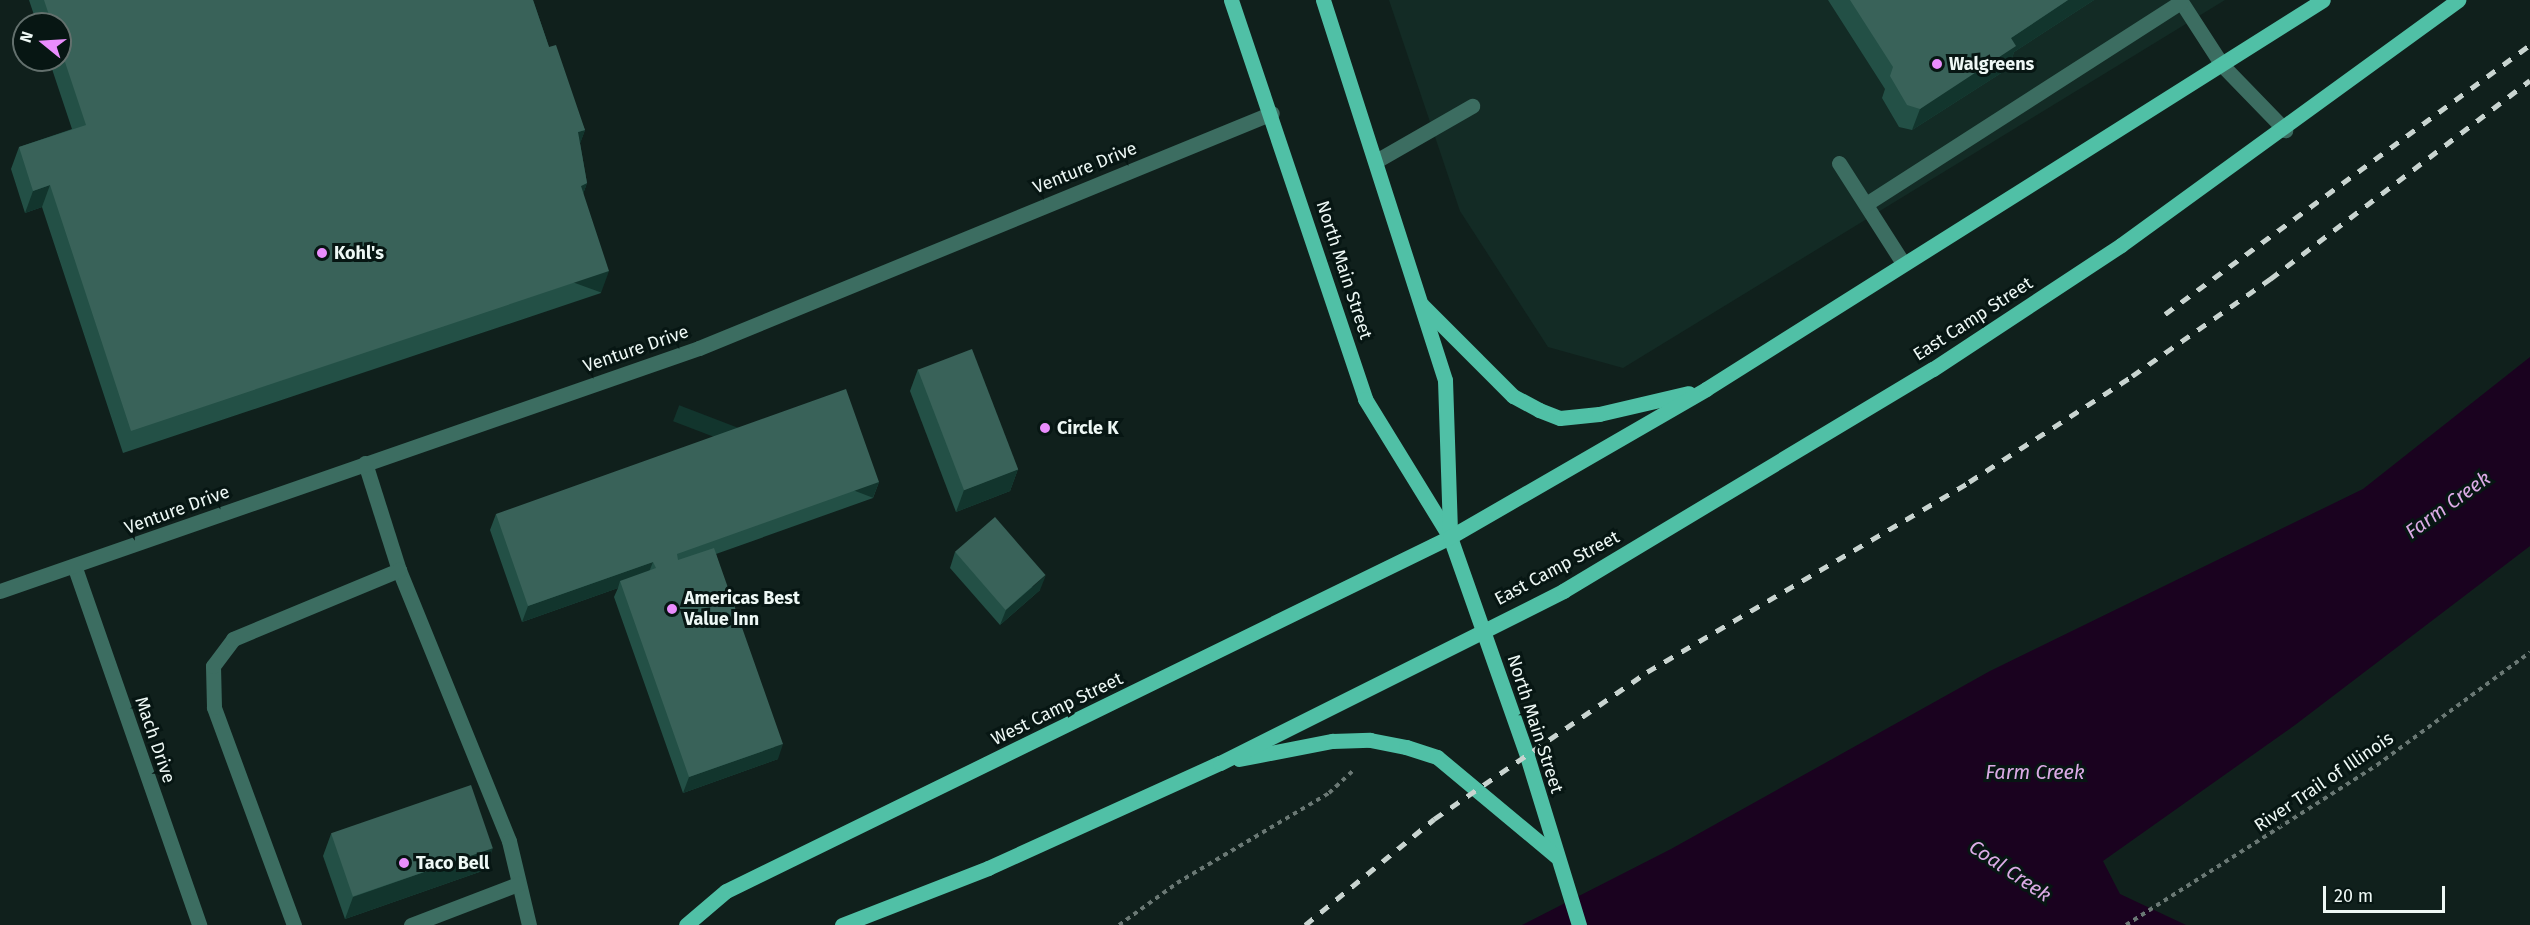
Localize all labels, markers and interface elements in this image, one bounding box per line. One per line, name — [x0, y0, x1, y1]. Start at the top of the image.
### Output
north arrow — [12, 12, 72, 72]
text: N — [16, 29, 37, 45]
place label: Walgreens — [1949, 53, 2034, 75]
marker: Walgreens — [1930, 57, 1944, 71]
street label: Venture Drive — [1030, 137, 1140, 199]
street label: North Main Street — [1311, 198, 1377, 342]
place label: Kohl's — [334, 242, 384, 264]
marker: Kohl's — [315, 246, 329, 260]
street label: East Camp Street — [1909, 272, 2037, 366]
street label: Venture Drive — [580, 321, 692, 377]
place label: Circle K — [1057, 417, 1119, 439]
marker: Circle K — [1038, 421, 1052, 435]
water label: Farm Creek — [2401, 466, 2495, 544]
street label: Venture Drive — [122, 481, 232, 539]
street label: East Camp Street — [1491, 526, 1623, 610]
place label: Americas Best Value Inn — [684, 588, 800, 630]
marker: Americas Best Value Inn — [665, 602, 679, 616]
street label: North Main Street — [1502, 652, 1568, 796]
street label: West Camp Street — [988, 668, 1126, 750]
street label: Mach Drive — [130, 694, 180, 786]
street label: River Trail of Illinois — [2250, 727, 2398, 837]
water label: Farm Creek — [1985, 760, 2085, 784]
water label: Coal Creek — [1964, 835, 2056, 907]
place label: Taco Bell — [416, 852, 489, 874]
marker: Taco Bell — [397, 856, 411, 870]
scale bar — [2326, 874, 2448, 912]
text: 20 m — [2334, 885, 2373, 907]

